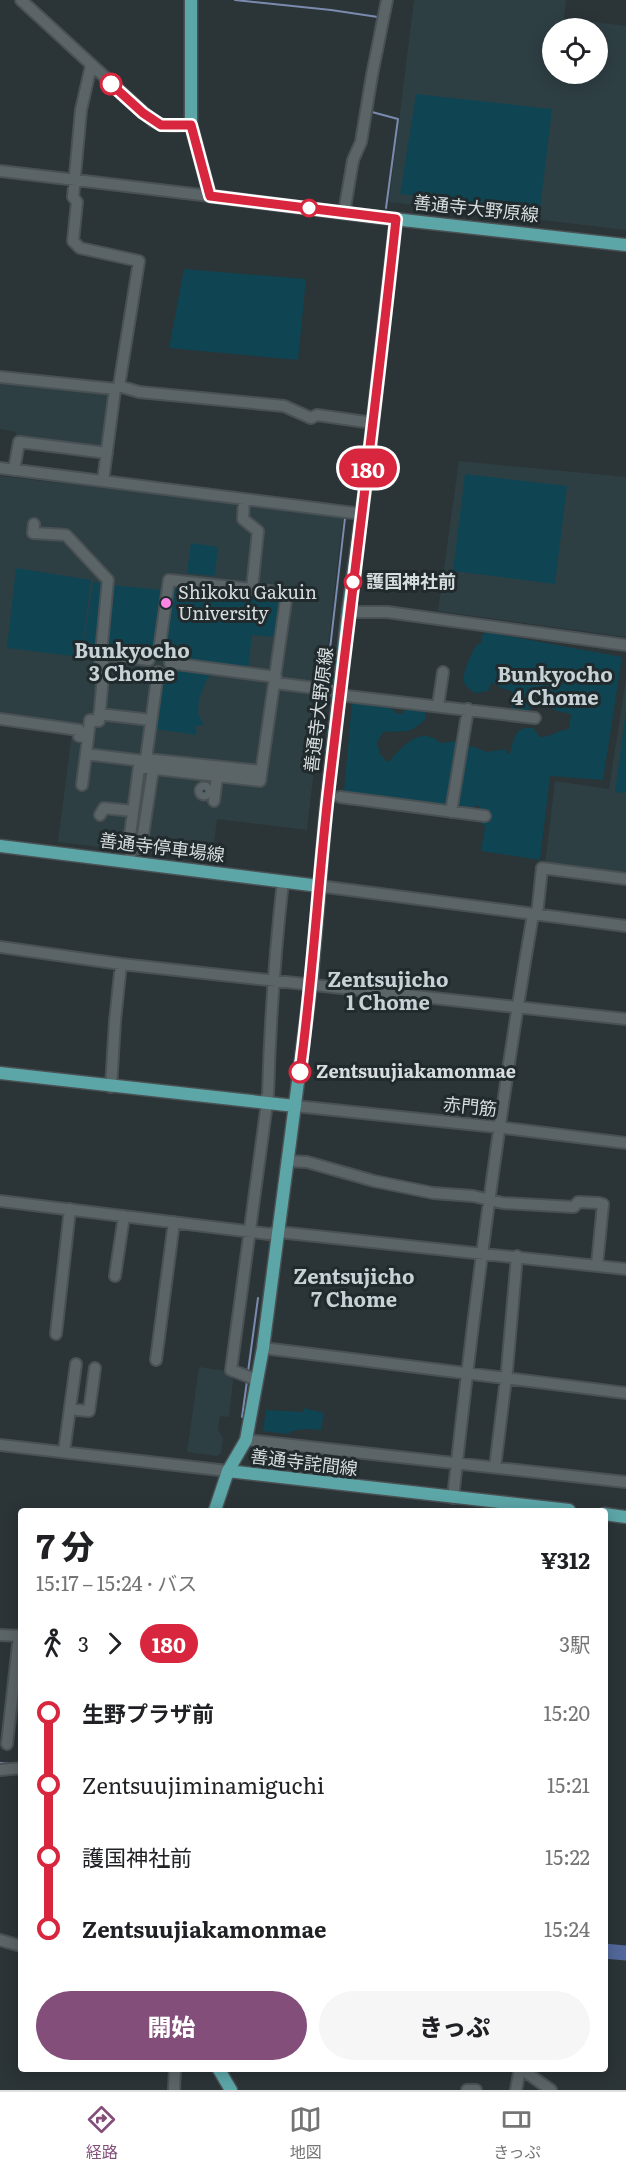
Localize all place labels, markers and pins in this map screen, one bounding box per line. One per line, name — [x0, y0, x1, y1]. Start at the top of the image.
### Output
unlabelled marker — [100, 73, 122, 95]
unlabelled marker — [300, 199, 318, 217]
place label: 護国神社前 — [366, 567, 456, 594]
marker: 護国神社前 — [344, 573, 362, 591]
place label: Shikoku Gakuin University — [178, 578, 317, 626]
marker: Shikoku Gakuin University — [159, 596, 173, 610]
place label: Zentsuujiakamonmae — [316, 1057, 516, 1084]
marker: Zentsuujiakamonmae — [289, 1061, 311, 1083]

